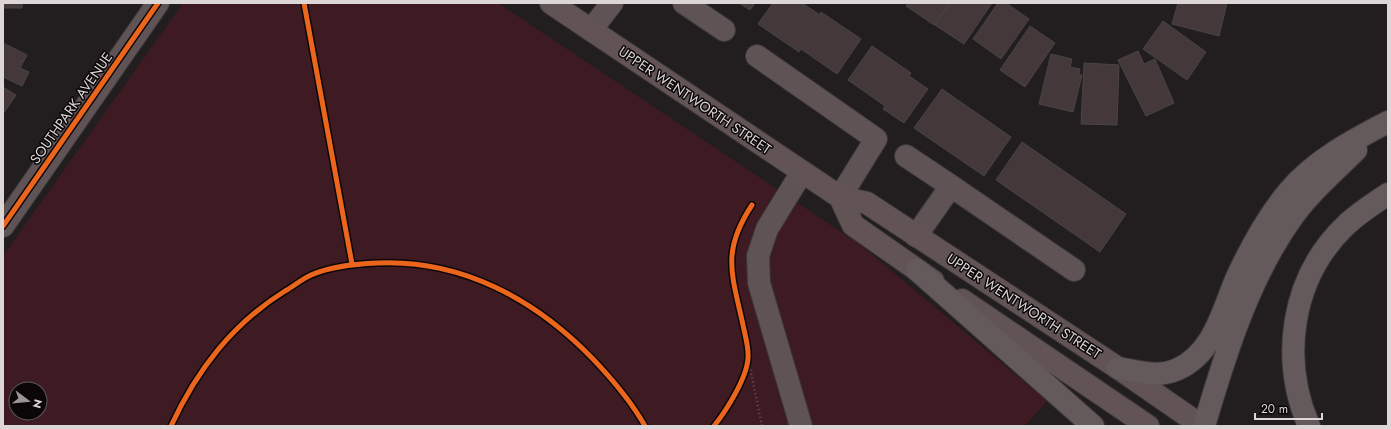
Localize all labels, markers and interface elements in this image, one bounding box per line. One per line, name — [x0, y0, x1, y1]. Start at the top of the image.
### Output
street label: UPPER WENTWORTH STREET — [615, 41, 776, 159]
street label: SOUTHPARK AVENUE — [25, 48, 117, 168]
street label: UPPER WENTWORTH STREET — [943, 248, 1106, 364]
north arrow — [8, 381, 48, 421]
scale bar — [1255, 395, 1322, 421]
text: N — [29, 397, 47, 410]
text: 20 m — [1261, 400, 1288, 418]

